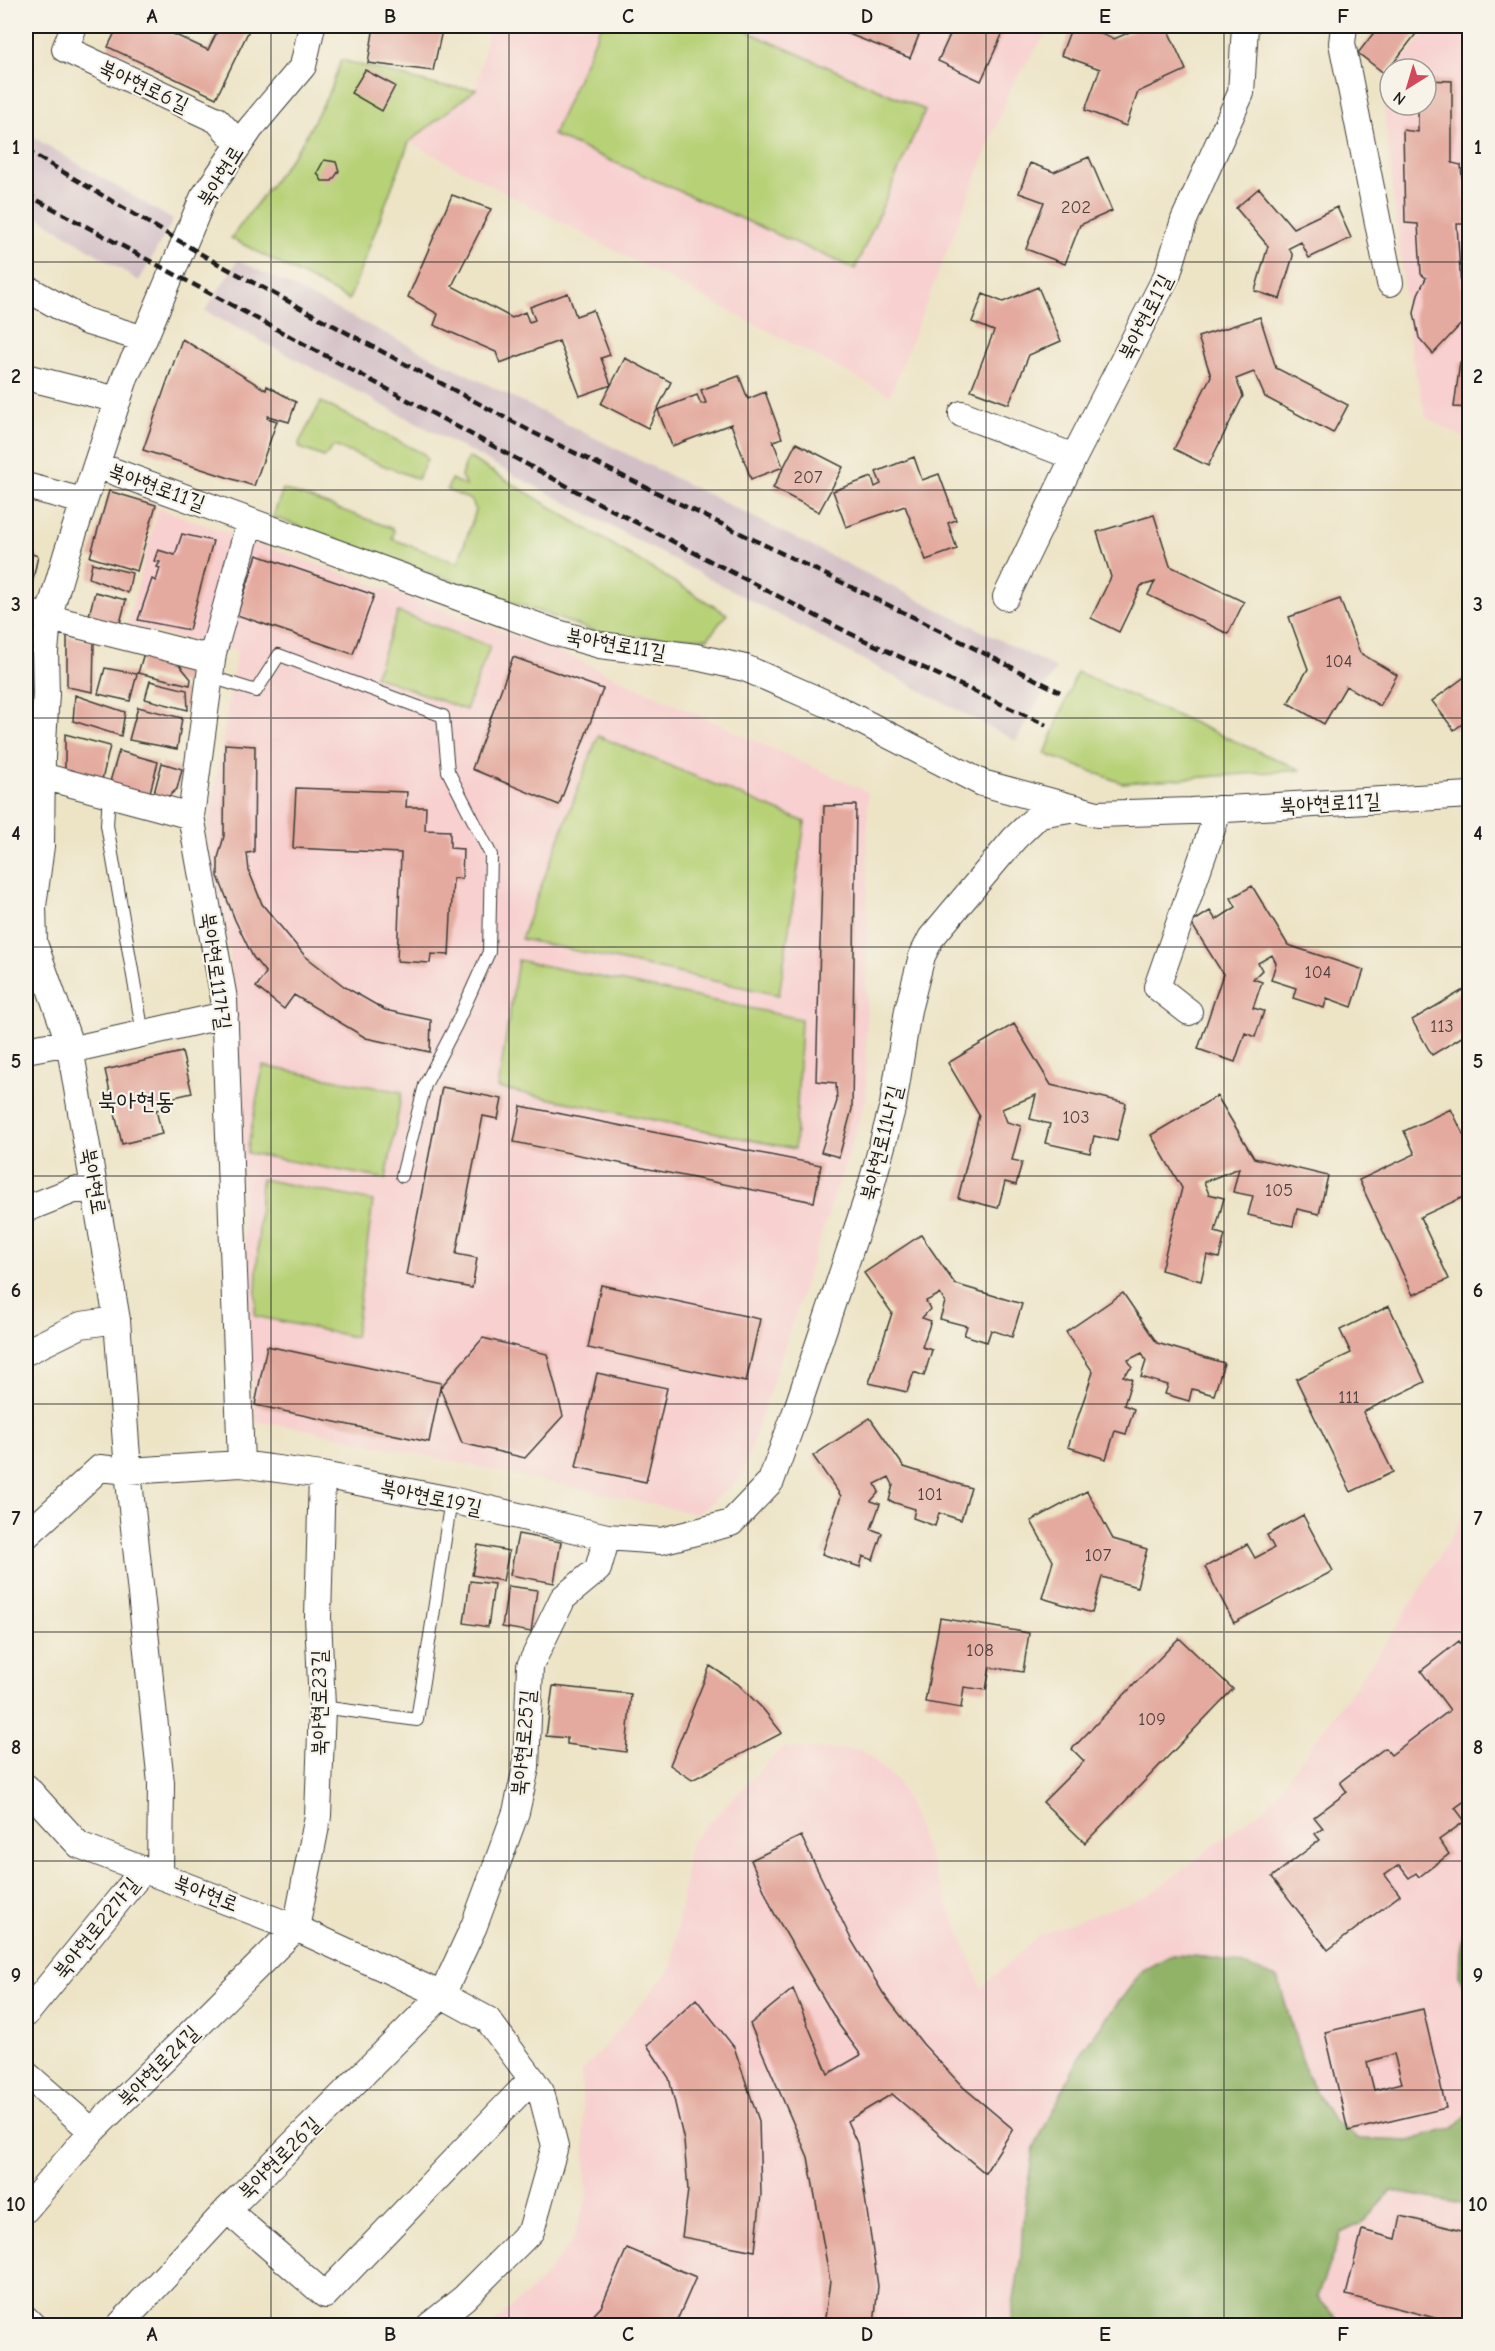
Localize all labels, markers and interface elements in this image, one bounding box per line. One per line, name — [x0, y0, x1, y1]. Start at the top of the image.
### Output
text: A — [146, 5, 158, 28]
text: B — [384, 5, 396, 28]
text: C — [622, 5, 634, 28]
text: D — [861, 5, 873, 28]
text: E — [1099, 5, 1111, 28]
text: F — [1337, 5, 1349, 28]
street label: 북아현로6길 — [95, 55, 193, 117]
north arrow — [1378, 57, 1438, 117]
text: N — [1390, 88, 1409, 109]
text: 1 — [12, 136, 20, 159]
text: 1 — [1474, 136, 1482, 159]
street label: 북아현로 — [192, 141, 248, 211]
house number: 202 — [1061, 197, 1091, 218]
street label: 북아현로1길 — [1113, 270, 1177, 364]
text: 2 — [11, 365, 21, 388]
text: 2 — [1473, 365, 1483, 388]
street label: 북아현로11길 — [105, 458, 209, 516]
house number: 207 — [794, 467, 823, 488]
text: 3 — [11, 593, 21, 616]
text: 3 — [1473, 593, 1483, 616]
street label: 북아현로11길 — [564, 623, 668, 665]
house number: 104 — [1326, 651, 1352, 672]
street label: 북아현로11길 — [1279, 788, 1381, 818]
text: 4 — [11, 822, 21, 845]
text: 4 — [1473, 822, 1483, 845]
street label: 북아현로11가길 — [196, 911, 236, 1031]
house number: 104 — [1305, 962, 1331, 983]
house number: 113 — [1430, 1016, 1454, 1037]
text: 5 — [11, 1050, 21, 1073]
text: 5 — [1473, 1050, 1483, 1073]
street label: 북아현로11나길 — [855, 1083, 907, 1203]
district label: 북아현동 — [97, 1087, 175, 1115]
house number: 103 — [1062, 1107, 1090, 1128]
street label: 북아현로 — [76, 1146, 112, 1216]
house number: 105 — [1265, 1180, 1293, 1201]
text: 6 — [11, 1279, 21, 1302]
text: 6 — [1473, 1279, 1483, 1302]
house number: 111 — [1338, 1387, 1360, 1408]
street label: 북아현로19길 — [378, 1474, 484, 1520]
house number: 101 — [917, 1484, 943, 1505]
text: 7 — [12, 1507, 21, 1530]
text: 7 — [1474, 1507, 1483, 1530]
house number: 107 — [1085, 1545, 1112, 1566]
house number: 108 — [966, 1640, 994, 1661]
street label: 북아현로23길 — [307, 1650, 331, 1756]
street label: 북아현로25길 — [506, 1689, 540, 1797]
house number: 109 — [1138, 1709, 1166, 1730]
text: 8 — [11, 1736, 21, 1759]
text: 8 — [1473, 1736, 1483, 1759]
street label: 북아현로 — [170, 1870, 242, 1916]
street label: 북아현로22가길 — [48, 1872, 144, 1983]
text: 9 — [11, 1964, 21, 1987]
text: 9 — [1473, 1964, 1483, 1987]
street label: 북아현로24길 — [112, 2020, 204, 2112]
street label: 북아현로26길 — [233, 2112, 325, 2204]
text: 10 — [6, 2193, 26, 2216]
text: 10 — [1468, 2193, 1488, 2216]
text: A — [146, 2323, 158, 2346]
text: B — [384, 2323, 396, 2346]
text: C — [622, 2323, 634, 2346]
text: D — [861, 2323, 873, 2346]
text: E — [1099, 2323, 1111, 2346]
text: F — [1337, 2323, 1349, 2346]

